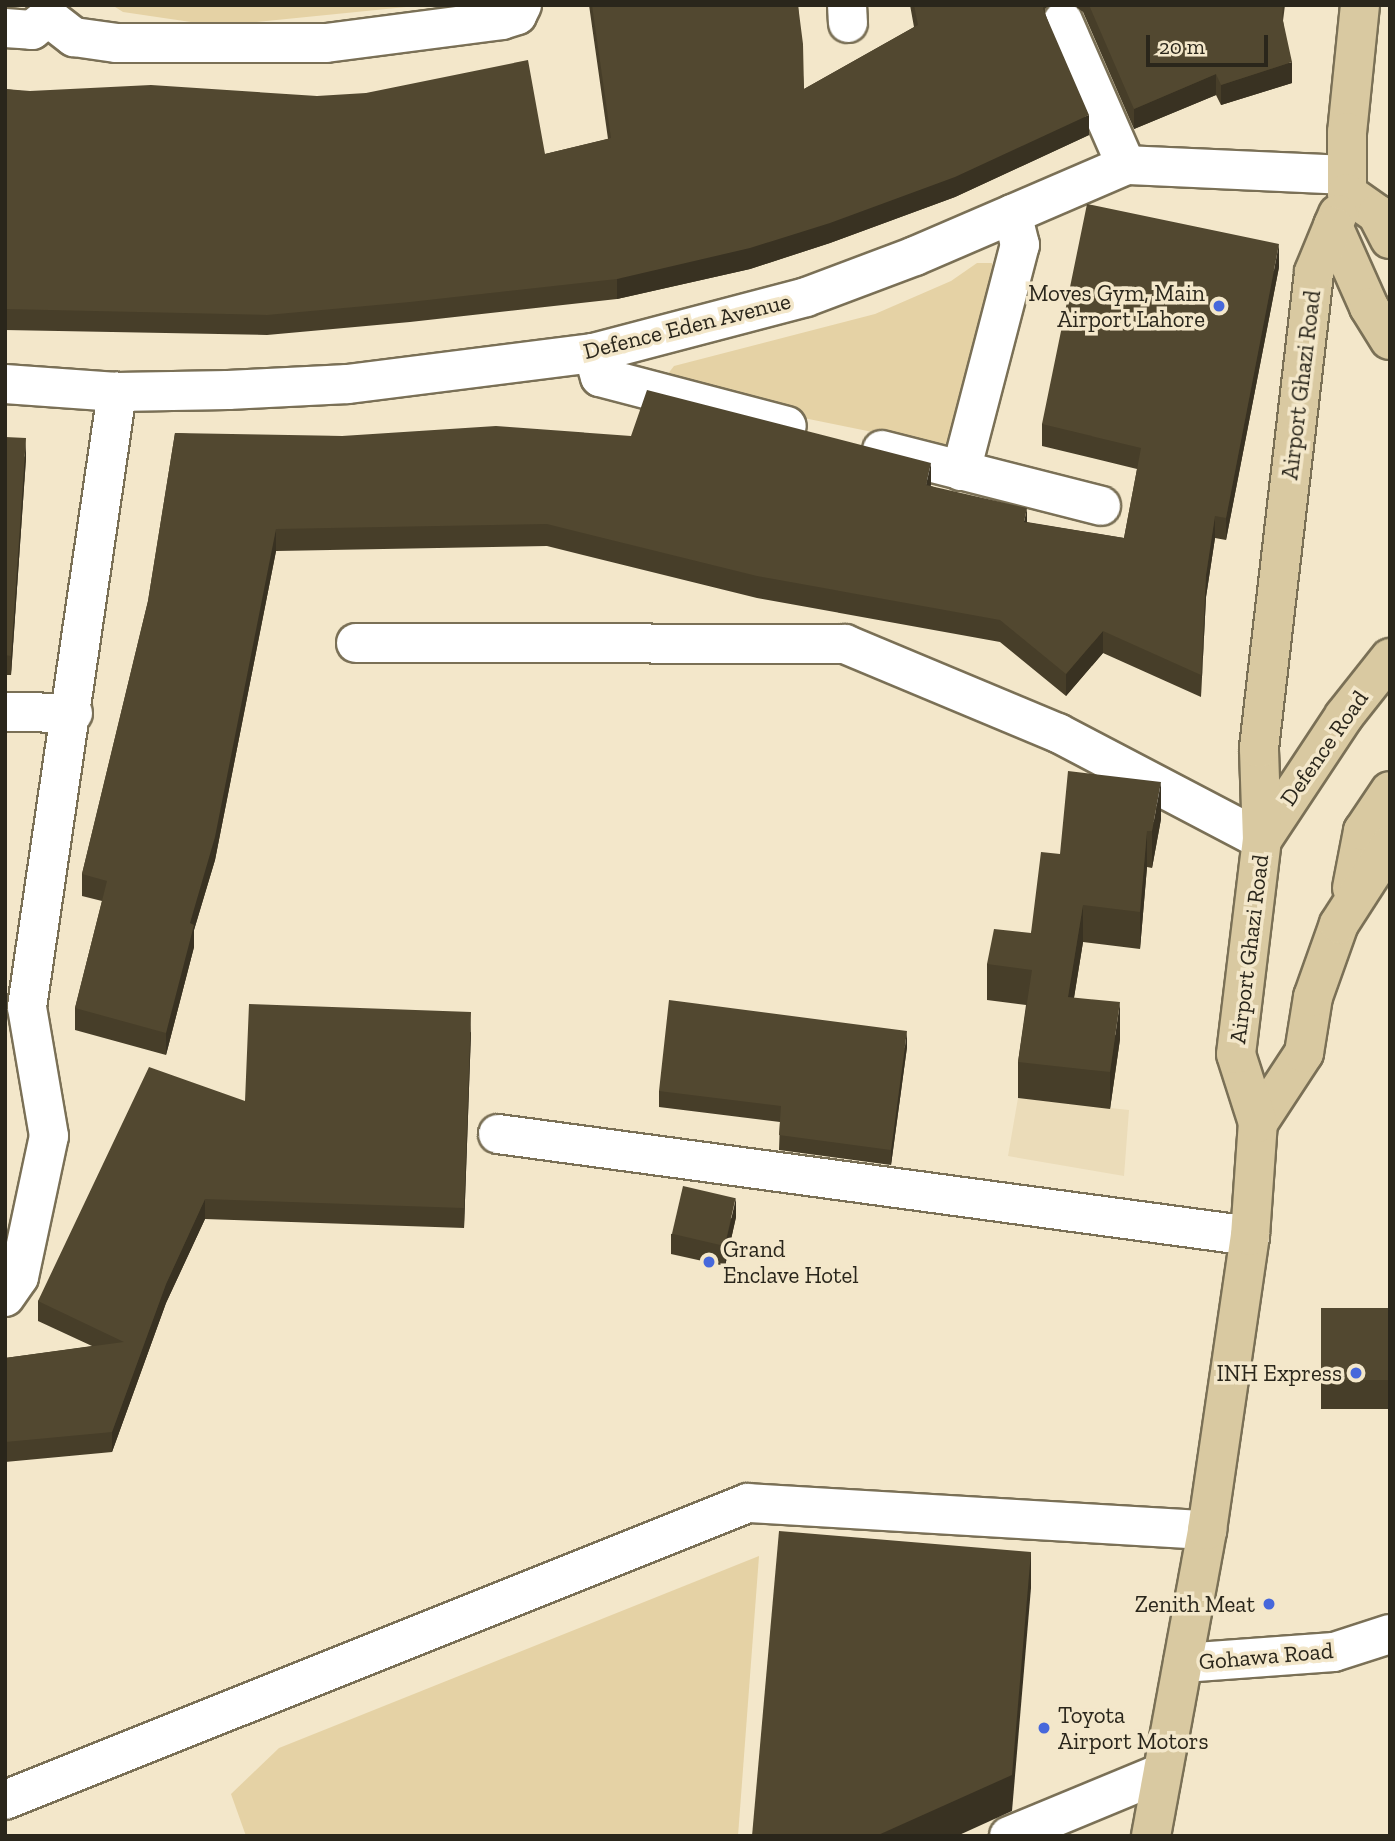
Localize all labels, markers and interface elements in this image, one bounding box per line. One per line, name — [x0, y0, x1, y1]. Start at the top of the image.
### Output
scale bar — [1150, 21, 1272, 65]
text: 20 m — [1159, 34, 1205, 59]
place label: Moves Gym, Main Airport Lahore — [1028, 279, 1205, 333]
street label: Defence Eden Avenue — [580, 287, 794, 365]
street label: Airport Ghazi Road — [1276, 289, 1326, 481]
marker: Moves Gym, Main Airport Lahore — [1211, 298, 1227, 314]
street label: Defence Road — [1274, 685, 1374, 811]
street label: Airport Ghazi Road — [1224, 853, 1274, 1045]
place label: Grand Enclave Hotel — [723, 1235, 859, 1289]
marker: Grand Enclave Hotel — [701, 1254, 717, 1270]
place label: INH Express — [1216, 1359, 1342, 1387]
marker: INH Express — [1348, 1365, 1364, 1381]
place label: Zenith Meat — [1134, 1590, 1255, 1618]
marker: Zenith Meat — [1261, 1596, 1277, 1612]
street label: Gohawa Road — [1198, 1636, 1334, 1676]
place label: Toyota Airport Motors — [1058, 1701, 1208, 1755]
marker: Toyota Airport Motors — [1036, 1720, 1052, 1736]

